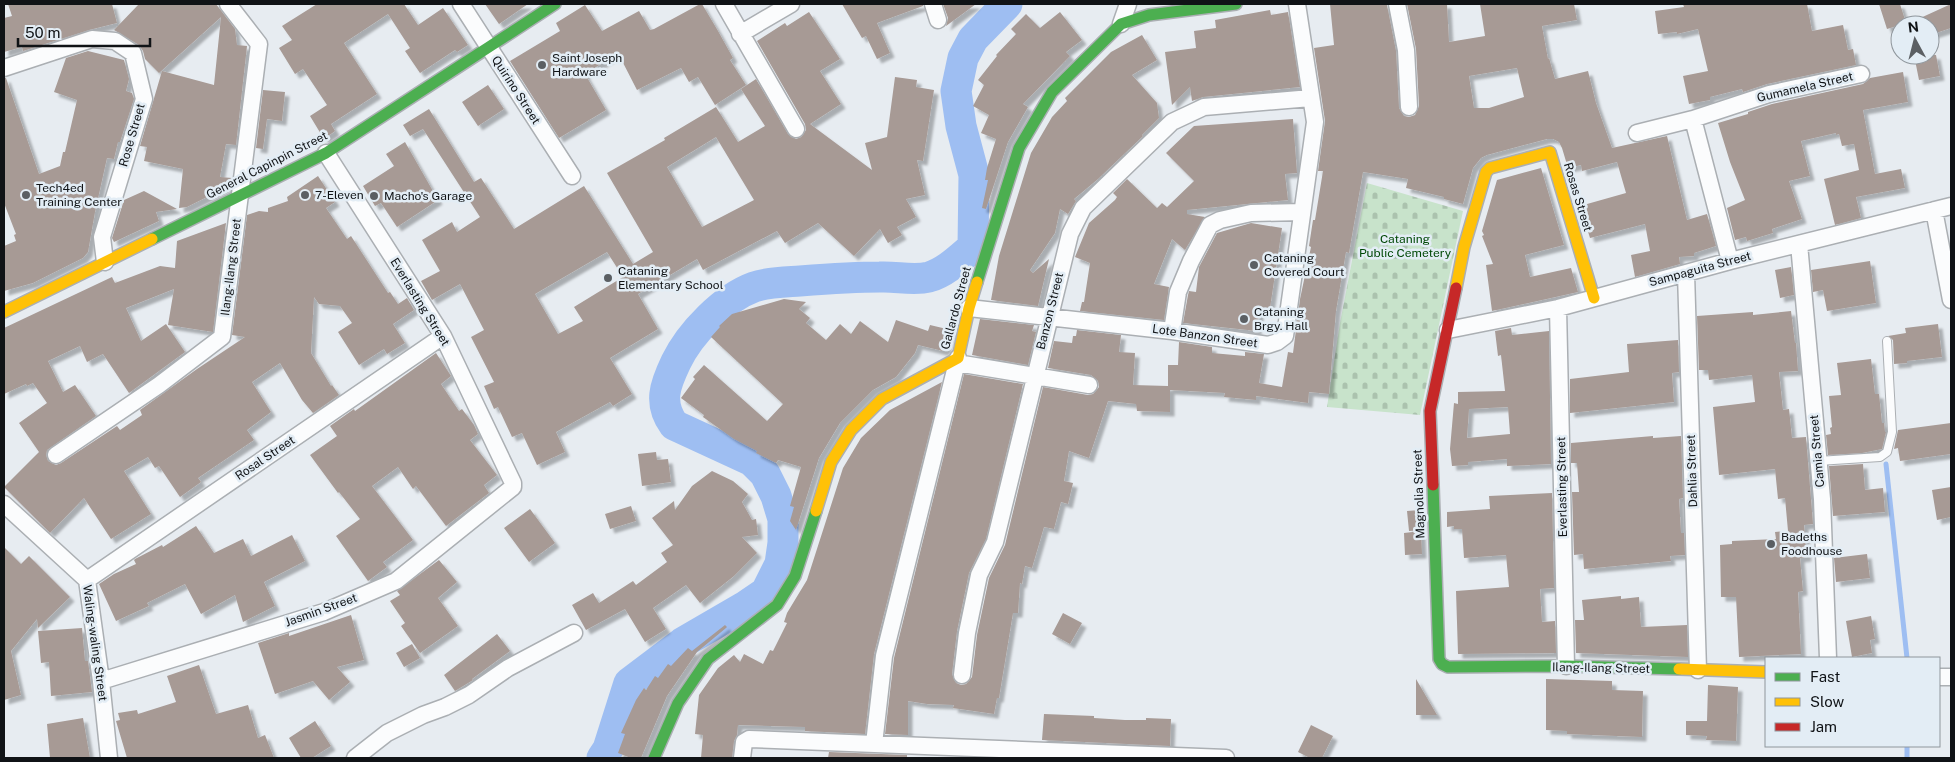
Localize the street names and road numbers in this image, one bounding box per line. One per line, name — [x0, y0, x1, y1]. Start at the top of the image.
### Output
street label: Quirino Street — [489, 53, 543, 127]
street label: Gumamela Street — [1756, 69, 1855, 105]
street label: Rose Street — [116, 101, 148, 168]
street label: General Capinpin Street — [204, 128, 330, 202]
street label: Rosas Street — [1561, 161, 1595, 233]
street label: Ilang-Ilang Street — [218, 217, 244, 317]
street label: Sampaguita Street — [1647, 249, 1753, 289]
street label: Everlasting Street — [387, 256, 453, 349]
street label: Gallardo Street — [938, 265, 974, 351]
street label: Banzon Street — [1034, 271, 1066, 351]
street label: Lote Banzon Street — [1151, 322, 1259, 350]
street label: Camia Street — [1807, 414, 1827, 488]
street label: Rosal Street — [232, 433, 298, 483]
street label: Dahlia Street — [1684, 434, 1700, 508]
street label: Everlasting Street — [1554, 436, 1570, 538]
street label: Magnolia Street — [1410, 449, 1428, 539]
street label: Waling-waling Street — [80, 584, 110, 702]
street label: Jasmin Street — [283, 590, 359, 630]
street label: Ilang-Ilang Street — [1552, 660, 1650, 676]

